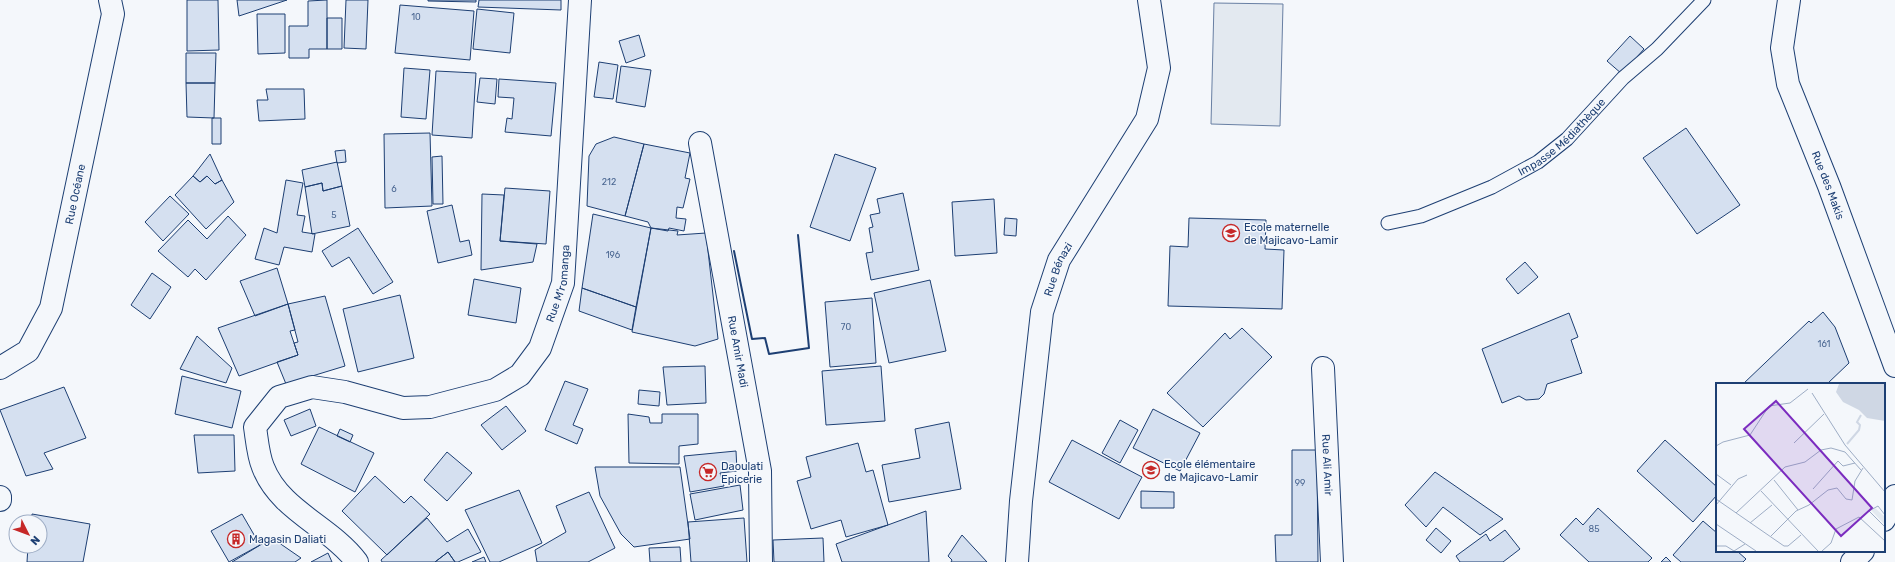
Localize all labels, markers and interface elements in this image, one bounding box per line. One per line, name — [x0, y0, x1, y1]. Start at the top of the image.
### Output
house number: 10 — [411, 12, 421, 22]
street label: Impasse Médiathèque — [1516, 96, 1608, 179]
street label: Rue des Makis — [1809, 149, 1847, 222]
street label: Rue Océane — [63, 163, 88, 225]
house number: 212 — [602, 177, 616, 187]
house number: 6 — [391, 184, 397, 194]
house number: 5 — [331, 210, 337, 220]
place label: Ecole maternelle de Majicavo-Lamir — [1244, 221, 1339, 247]
school or university icon: Ecole maternelle de Majicavo-Lamir — [1221, 223, 1241, 243]
street label: Rue Bénazi — [1042, 240, 1075, 298]
street label: Rue M'romanga — [544, 244, 572, 324]
house number: 196 — [606, 250, 621, 260]
street label: Rue Amir Madi — [725, 315, 751, 389]
house number: 70 — [841, 322, 851, 332]
house number: 161 — [1818, 339, 1831, 349]
inset map — [1716, 383, 1885, 552]
street label: Rue Ali Amir — [1319, 434, 1335, 497]
place label: Ecole élémentaire de Majicavo-Lamir — [1164, 458, 1259, 484]
place label: Daoulati Epicerie — [721, 460, 763, 486]
school or university icon: Ecole élémentaire de Majicavo-Lamir — [1141, 460, 1161, 480]
supermarket icon: Daoulati Epicerie — [698, 462, 718, 482]
house number: 99 — [1295, 478, 1305, 488]
north arrow — [8, 514, 48, 554]
house number: 85 — [1588, 524, 1600, 534]
building icon: Magasin Daliati — [226, 529, 246, 549]
text: N — [28, 533, 43, 548]
place label: Magasin Daliati — [249, 533, 326, 546]

